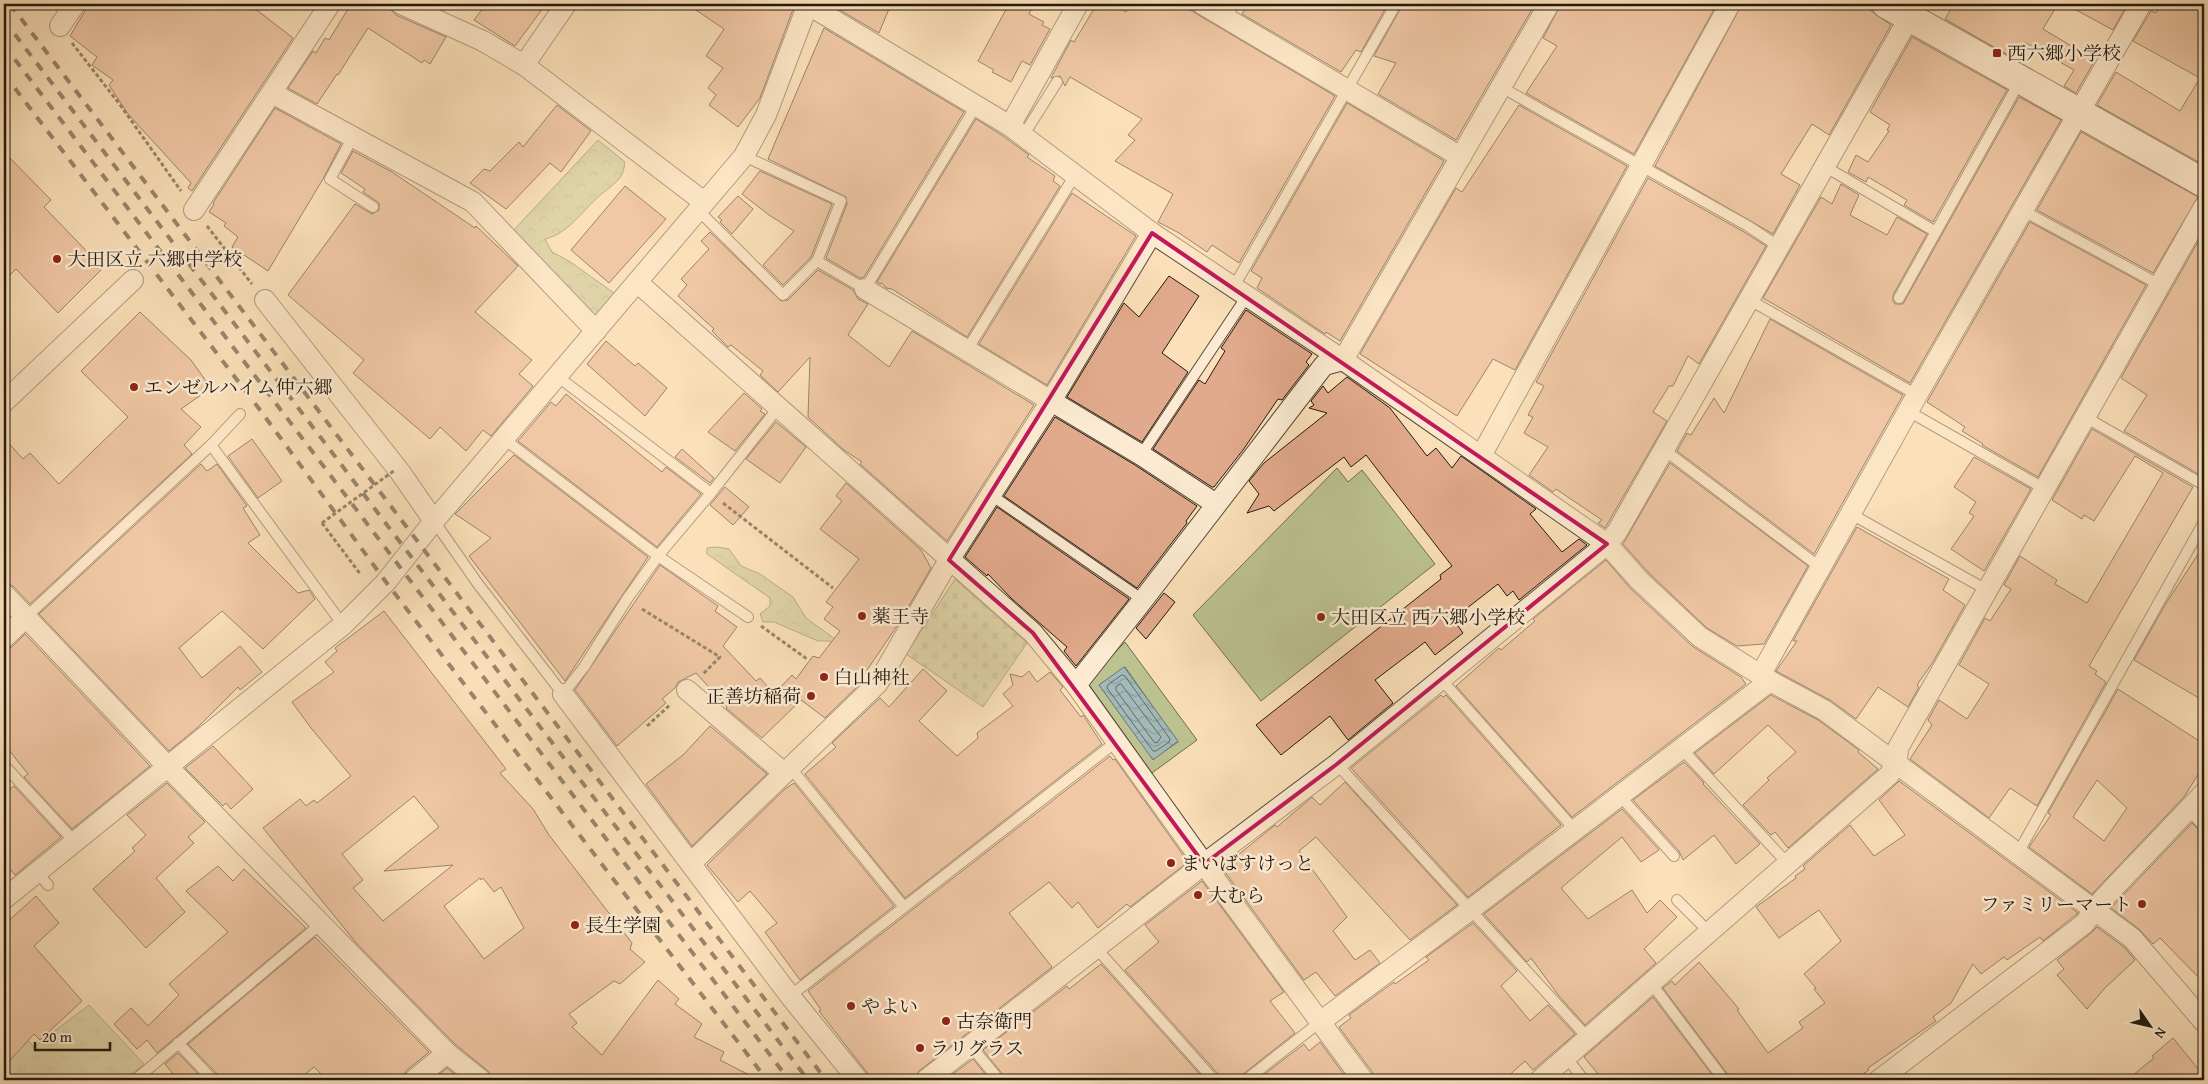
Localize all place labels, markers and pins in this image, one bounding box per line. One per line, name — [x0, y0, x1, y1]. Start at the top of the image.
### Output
place label: 西六郷小学校 — [2007, 39, 2121, 67]
marker: 西六郷小学校 — [1991, 47, 2003, 59]
place label: 大田区立 六郷中学校 — [67, 245, 242, 273]
marker: 大田区立 六郷中学校 — [51, 253, 63, 265]
place label: エンゼルハイム仲六郷 — [144, 373, 333, 401]
marker: エンゼルハイム仲六郷 — [128, 381, 140, 393]
place label: 薬王寺 — [872, 602, 929, 630]
place label: 大田区立 西六郷小学校 — [1331, 603, 1525, 631]
marker: 薬王寺 — [856, 610, 868, 622]
marker: 大田区立 西六郷小学校 — [1315, 611, 1327, 623]
place label: 白山神社 — [834, 663, 910, 691]
marker: 白山神社 — [818, 671, 830, 683]
place label: 正善坊稲荷 — [706, 682, 801, 710]
marker: 正善坊稲荷 — [805, 690, 817, 702]
place label: まいばすけっと — [1181, 849, 1314, 877]
marker: まいばすけっと — [1165, 857, 1177, 869]
place label: 大むら — [1208, 881, 1265, 909]
marker: 大むら — [1192, 889, 1204, 901]
place label: ファミリーマート — [1980, 890, 2132, 918]
marker: ファミリーマート — [2136, 898, 2148, 910]
place label: 長生学園 — [585, 911, 661, 939]
marker: 長生学園 — [569, 919, 581, 931]
place label: やよい — [861, 992, 918, 1020]
marker: やよい — [845, 1000, 857, 1012]
place label: 古奈衛門 — [956, 1007, 1032, 1035]
marker: 古奈衛門 — [940, 1015, 952, 1027]
place label: ラリグラス — [930, 1034, 1024, 1062]
marker: ラリグラス — [914, 1042, 926, 1054]

